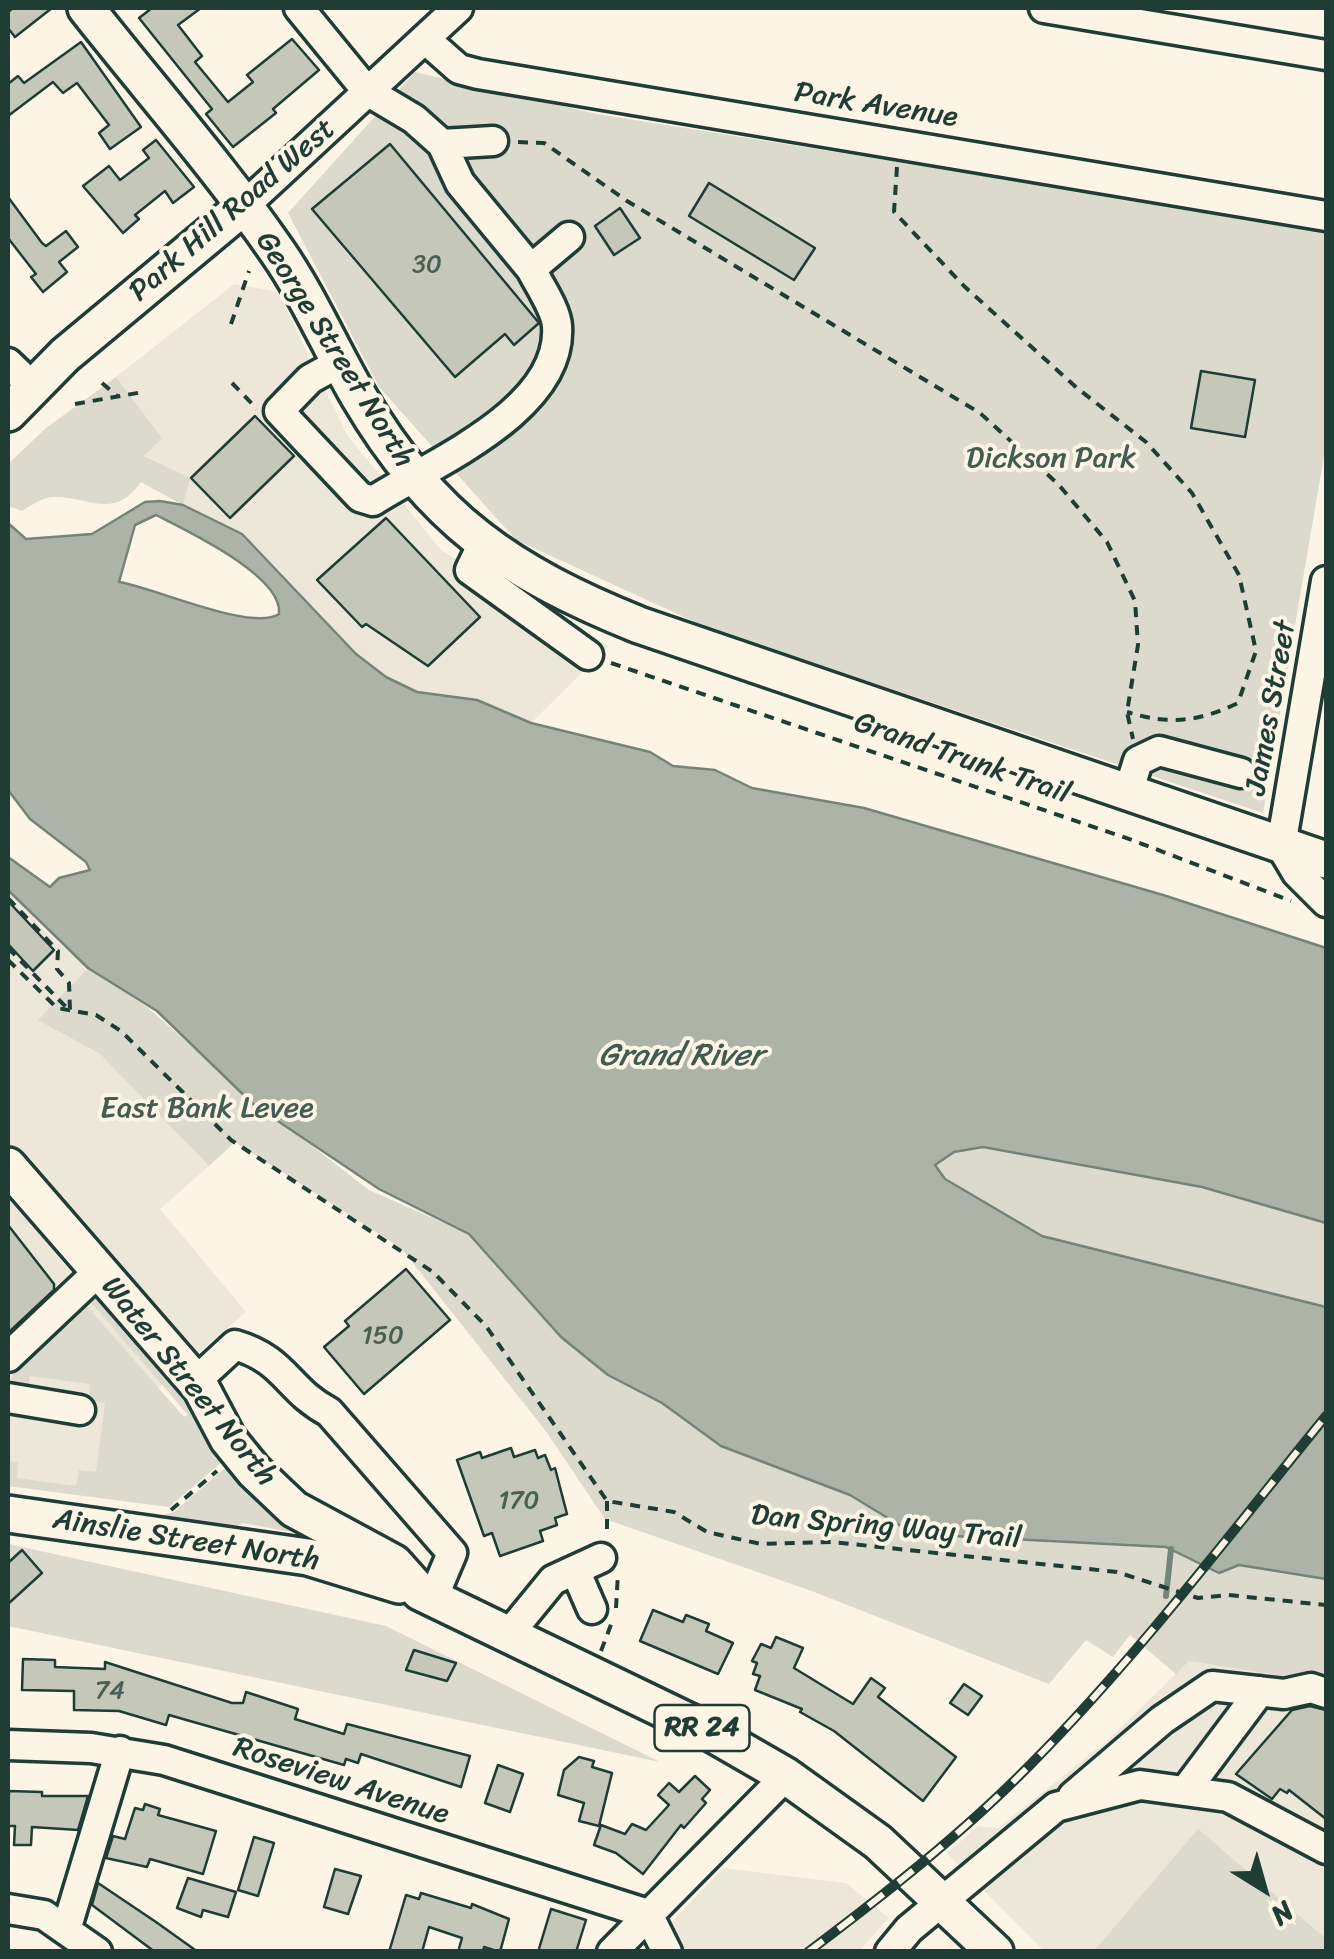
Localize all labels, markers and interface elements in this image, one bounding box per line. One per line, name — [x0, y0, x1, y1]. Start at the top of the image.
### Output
street label: Park Avenue — [792, 75, 960, 137]
street label: Park Hill Road West — [123, 112, 343, 310]
street label: George Street North — [247, 225, 421, 475]
house number: 30 — [412, 251, 442, 281]
park label: Dickson Park — [966, 441, 1136, 477]
street label: James Street — [1239, 618, 1305, 798]
street label: Grand Trunk Trail — [849, 705, 1075, 813]
water label: Grand River — [599, 1038, 763, 1076]
park label: East Bank Levee — [100, 1091, 314, 1127]
street label: Water Street North — [93, 1270, 283, 1494]
house number: 150 — [362, 1322, 404, 1352]
house number: 170 — [499, 1487, 539, 1517]
street label: Dan Spring Way Trail — [749, 1498, 1023, 1558]
street label: Ainslie Street North — [50, 1502, 322, 1580]
house number: 74 — [95, 1677, 125, 1707]
road number: RR 24 — [654, 1705, 750, 1751]
street label: Roseview Avenue — [229, 1730, 453, 1834]
north arrow — [1214, 1839, 1314, 1939]
text: N — [1260, 1888, 1305, 1939]

